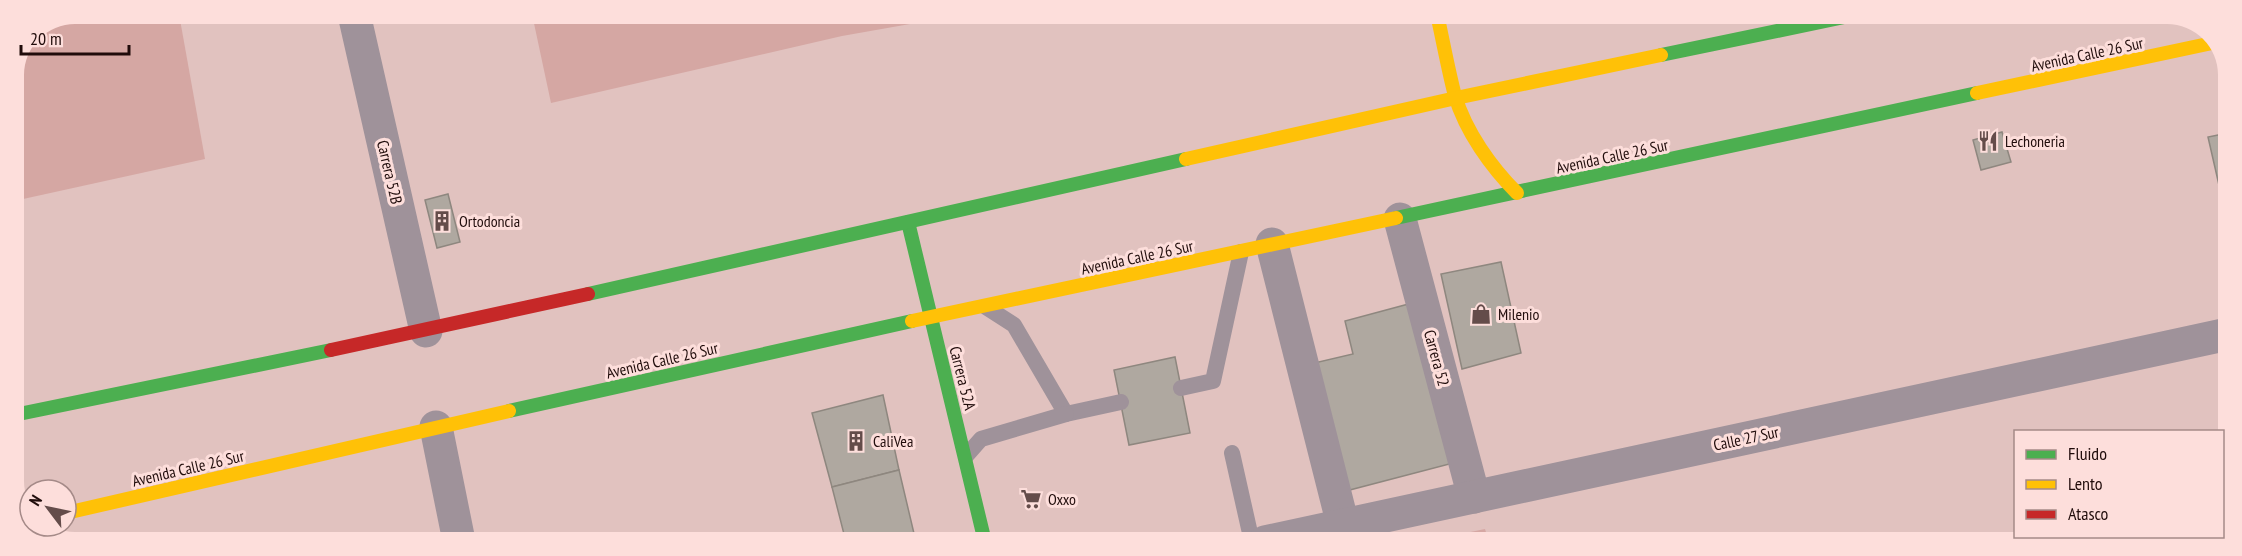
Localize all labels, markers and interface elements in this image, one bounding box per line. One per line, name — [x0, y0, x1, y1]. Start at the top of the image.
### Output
scale bar — [21, 18, 129, 56]
text: 20 m — [30, 27, 62, 50]
street label: Avenida Calle 26 Sur — [2029, 32, 2145, 76]
restaurant icon: Lechoneria — [1976, 129, 2000, 153]
place label: Lechoneria — [2005, 131, 2065, 151]
street label: Avenida Calle 26 Sur — [1554, 134, 1670, 178]
street label: Carrera 52B — [373, 138, 407, 206]
building icon: Ortodoncia — [430, 209, 454, 233]
place label: Ortodoncia — [459, 211, 520, 231]
street label: Avenida Calle 26 Sur — [1079, 235, 1195, 279]
shop icon: Milenio — [1469, 302, 1493, 326]
place label: Milenio — [1498, 304, 1539, 324]
street label: Carrera 52 — [1420, 328, 1454, 388]
street label: Avenida Calle 26 Sur — [604, 337, 720, 383]
street label: Carrera 52A — [945, 344, 981, 412]
street label: Calle 27 Sur — [1712, 421, 1781, 455]
building icon: CaliVea — [844, 429, 868, 453]
legend — [2014, 430, 2224, 538]
place label: CaliVea — [873, 431, 913, 451]
text: Fluido — [2068, 442, 2107, 465]
street label: Avenida Calle 26 Sur — [130, 445, 246, 491]
text: Lento — [2068, 472, 2103, 495]
north arrow — [18, 478, 78, 538]
supermarket icon: Oxxo — [1019, 487, 1043, 511]
place label: Oxxo — [1048, 489, 1076, 509]
text: N — [25, 491, 46, 509]
text: Atasco — [2068, 502, 2109, 525]

